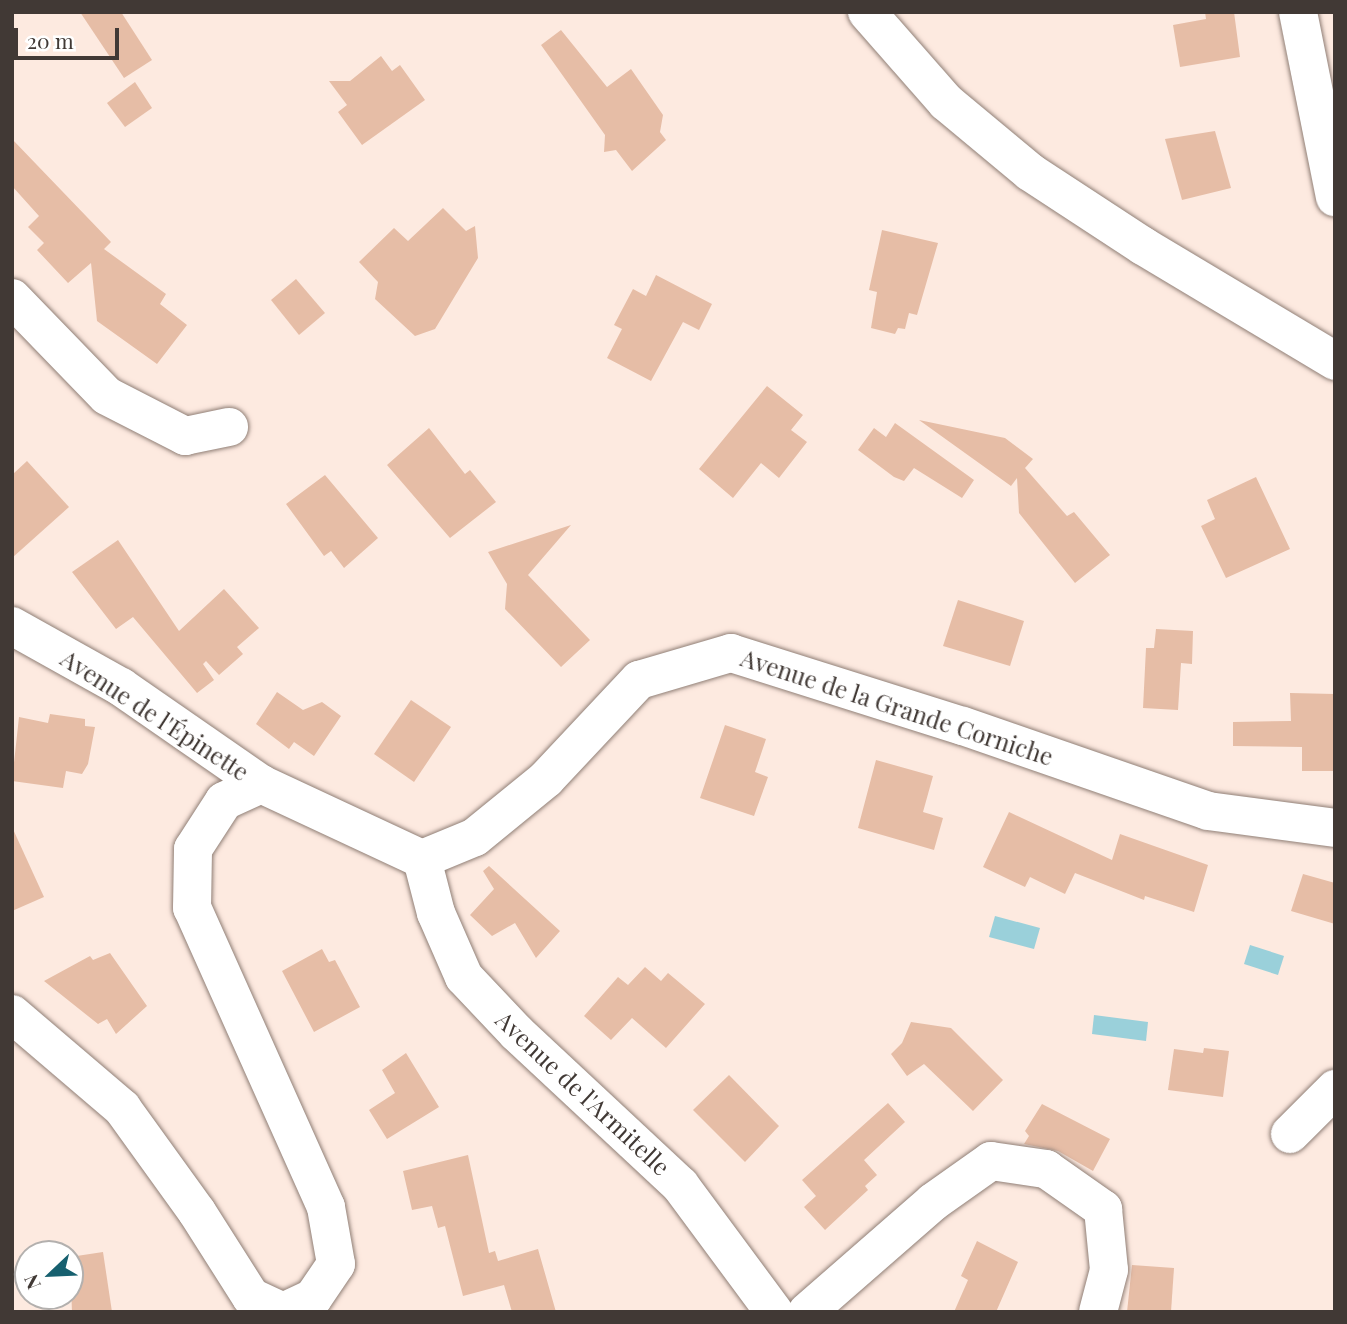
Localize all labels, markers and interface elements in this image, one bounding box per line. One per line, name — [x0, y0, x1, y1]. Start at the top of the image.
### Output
scale bar — [18, 14, 122, 58]
text: 20 m — [27, 26, 74, 54]
street label: Avenue de l'Épinette — [55, 643, 255, 787]
street label: Avenue de la Grande Corniche — [737, 643, 1057, 771]
street label: Avenue de l'Armitelle — [490, 1005, 676, 1181]
north arrow — [14, 1240, 84, 1310]
text: N — [17, 1271, 46, 1294]

